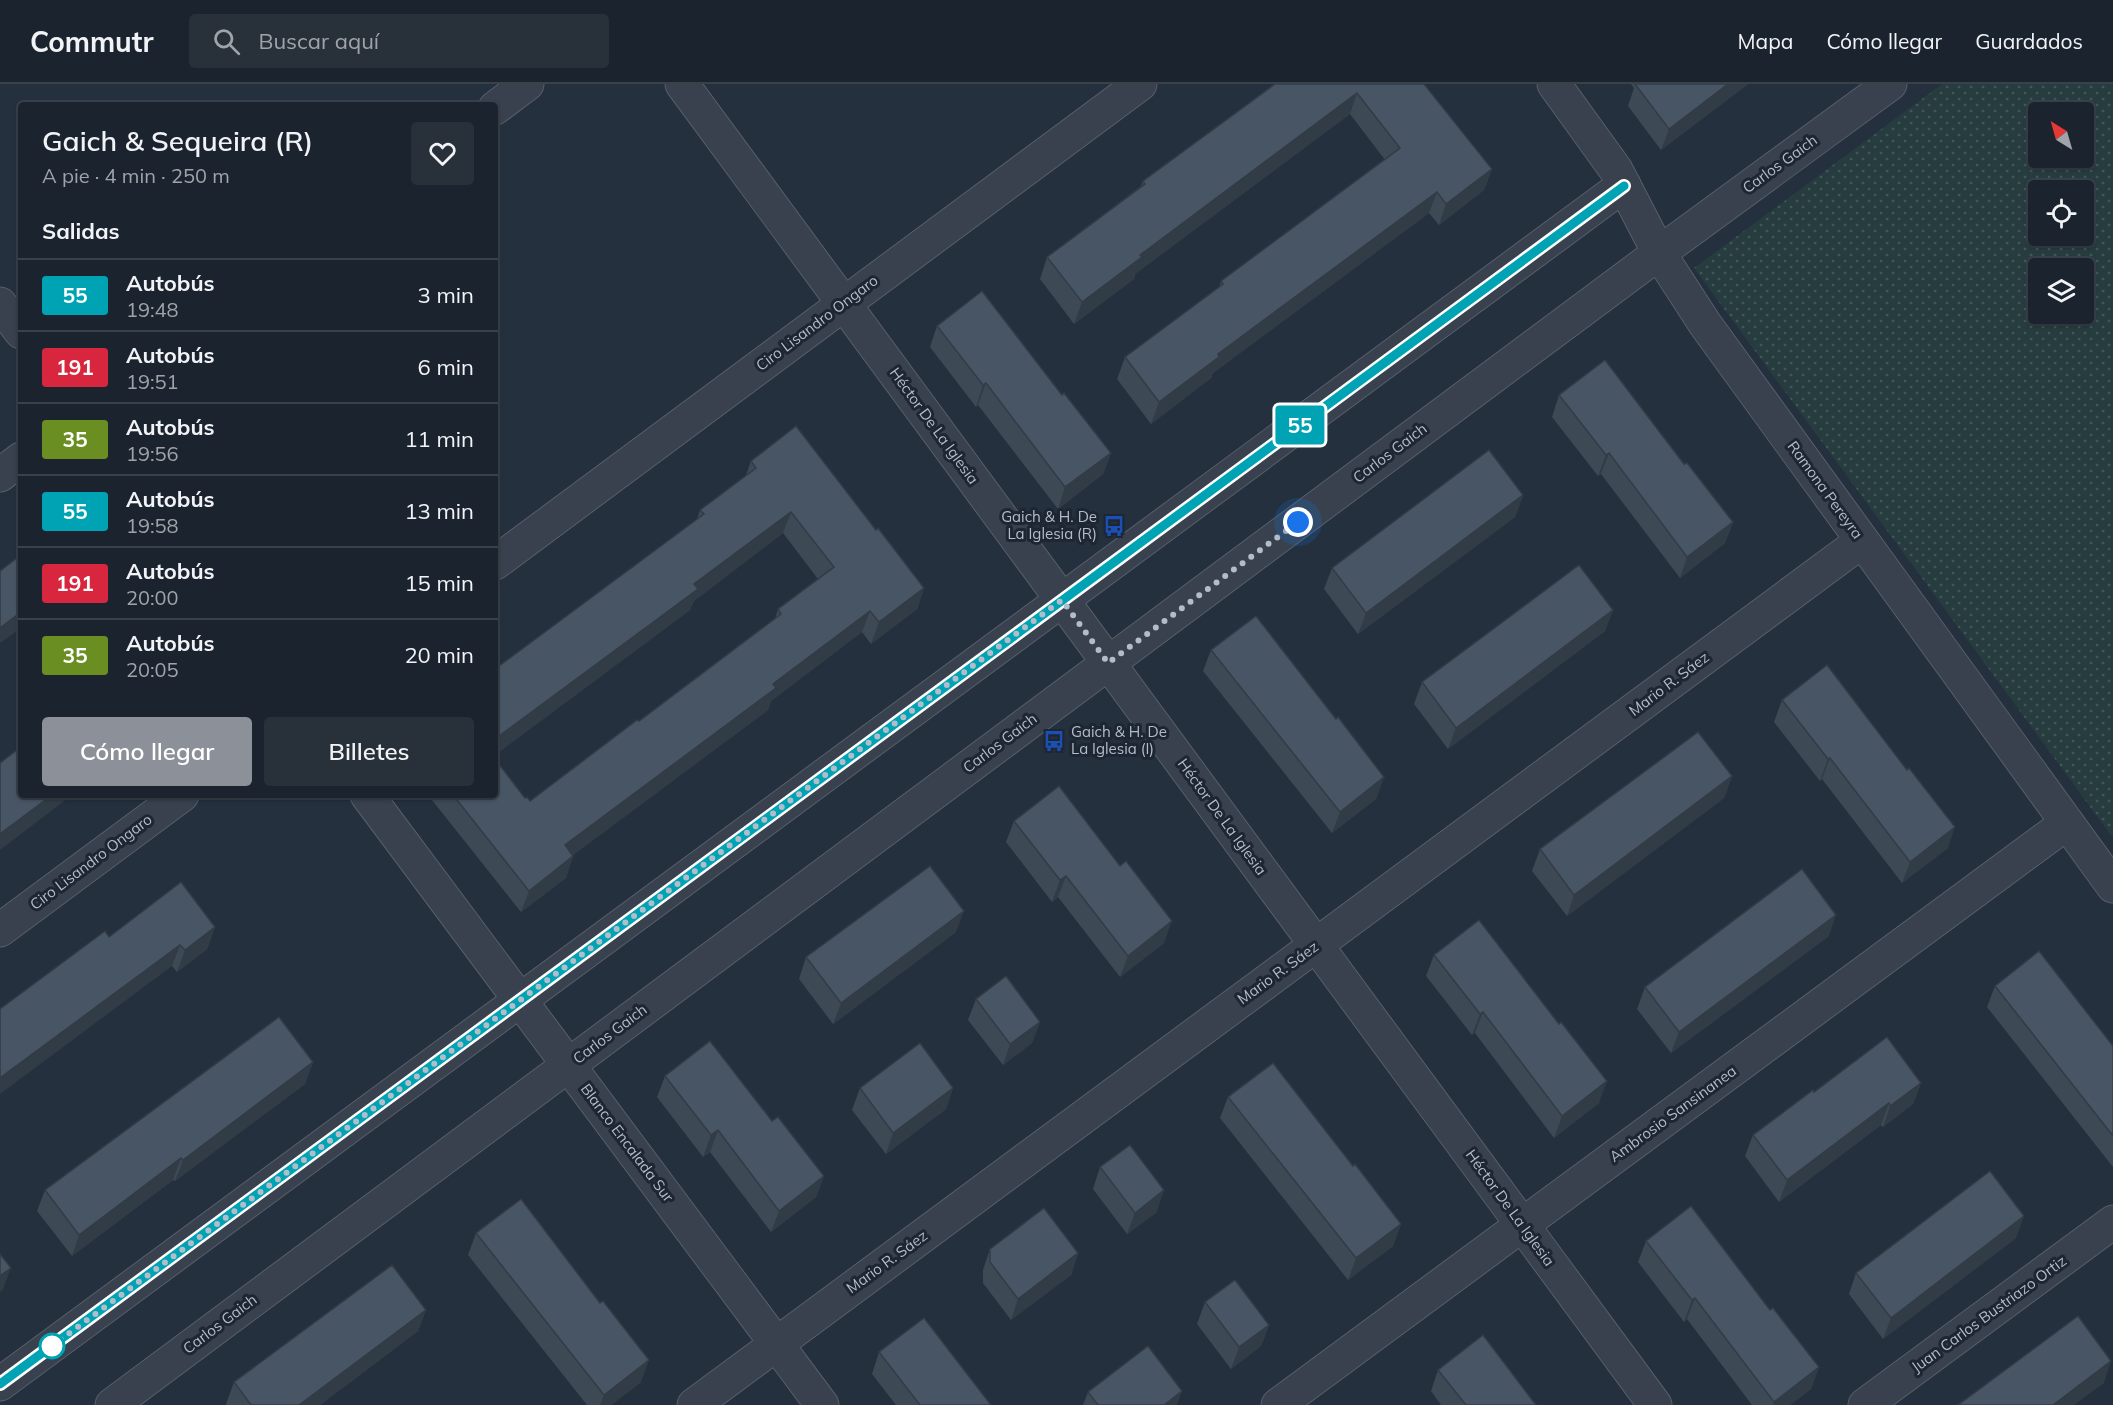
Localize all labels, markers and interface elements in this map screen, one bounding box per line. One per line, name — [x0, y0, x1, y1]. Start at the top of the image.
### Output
search box — [189, 14, 609, 68]
text: Commutr — [30, 24, 153, 59]
icon: search — [210, 25, 243, 58]
text: Buscar aquí — [258, 27, 379, 55]
text: Mapa — [1738, 28, 1793, 54]
text: Cómo llegar — [1826, 28, 1942, 54]
text: Guardados — [1975, 28, 2083, 54]
north arrow — [2028, 102, 2094, 168]
map controls — [2028, 102, 2094, 324]
button: heart — [411, 122, 474, 185]
text: Gaich & Sequeira (R) — [42, 123, 313, 158]
street label: Carlos Gaich — [1739, 130, 1821, 197]
text: A pie · 4 min · 250 m — [42, 163, 230, 188]
button: locate — [2028, 180, 2094, 246]
text: Salidas — [42, 217, 120, 245]
button: layers — [2028, 258, 2094, 324]
text: Autobús — [126, 269, 215, 297]
street label: Ciro Lisandro Ongaro — [752, 271, 881, 375]
text: 3 min — [418, 281, 474, 309]
text: 55 — [62, 282, 88, 308]
text: 19:48 — [126, 297, 179, 322]
text: Autobús — [126, 341, 215, 369]
text: 6 min — [418, 353, 474, 381]
text: 191 — [56, 354, 94, 380]
street label: Héctor De La Iglesia — [886, 364, 983, 488]
text: 19:51 — [126, 369, 179, 394]
line badge: 55 — [1273, 406, 1327, 444]
text: 55 — [1287, 412, 1313, 438]
text: Autobús — [126, 413, 215, 441]
street label: Carlos Gaich — [1349, 419, 1430, 487]
text: 11 min — [404, 425, 474, 453]
text: 35 — [62, 426, 88, 452]
street label: Ramona Pereyra — [1784, 437, 1867, 542]
text: 19:56 — [126, 441, 179, 466]
text: Autobús — [126, 485, 215, 513]
text: 13 min — [404, 497, 474, 525]
text: 55 — [62, 498, 88, 524]
place label: Gaich & H. De La Iglesia (R) — [1001, 507, 1097, 543]
your location — [1283, 507, 1313, 537]
text: 19:58 — [126, 513, 179, 538]
bus stop icon: Gaich & H. De La Iglesia (R) — [1102, 514, 1126, 538]
text: Autobús — [126, 557, 215, 585]
text: 15 min — [404, 569, 474, 597]
text: 191 — [56, 570, 94, 596]
text: 20:00 — [126, 585, 179, 610]
text: Autobús — [126, 629, 215, 657]
text: 20 min — [404, 641, 474, 669]
text: 35 — [62, 642, 88, 668]
street label: Mario R. Sáez — [1625, 647, 1713, 720]
text: 20:05 — [126, 657, 179, 682]
street label: Carlos Gaich — [959, 709, 1040, 777]
button: Cómo llegar — [42, 717, 252, 786]
button: Billetes — [264, 717, 474, 786]
place label: Gaich & H. De La Iglesia (I) — [1071, 722, 1167, 758]
bus stop icon: Gaich & H. De La Iglesia (I) — [1042, 729, 1066, 753]
street label: Héctor De La Iglesia — [1174, 755, 1271, 879]
street label: Ciro Lisandro Ongaro — [26, 810, 155, 914]
street label: Mario R. Sáez — [1234, 937, 1322, 1008]
street label: Carlos Gaich — [569, 1000, 650, 1068]
street label: Ambrosio Sansinanea — [1605, 1061, 1740, 1166]
street label: Blanco Encalada Sur — [577, 1080, 678, 1206]
street label: Héctor De La Iglesia — [1462, 1146, 1559, 1270]
street label: Mario R. Sáez — [843, 1226, 931, 1297]
street label: Juan Carlos Bustriazo Ortiz — [1908, 1251, 2070, 1376]
street label: Carlos Gaich — [179, 1290, 260, 1358]
unlabelled marker — [39, 1333, 65, 1359]

